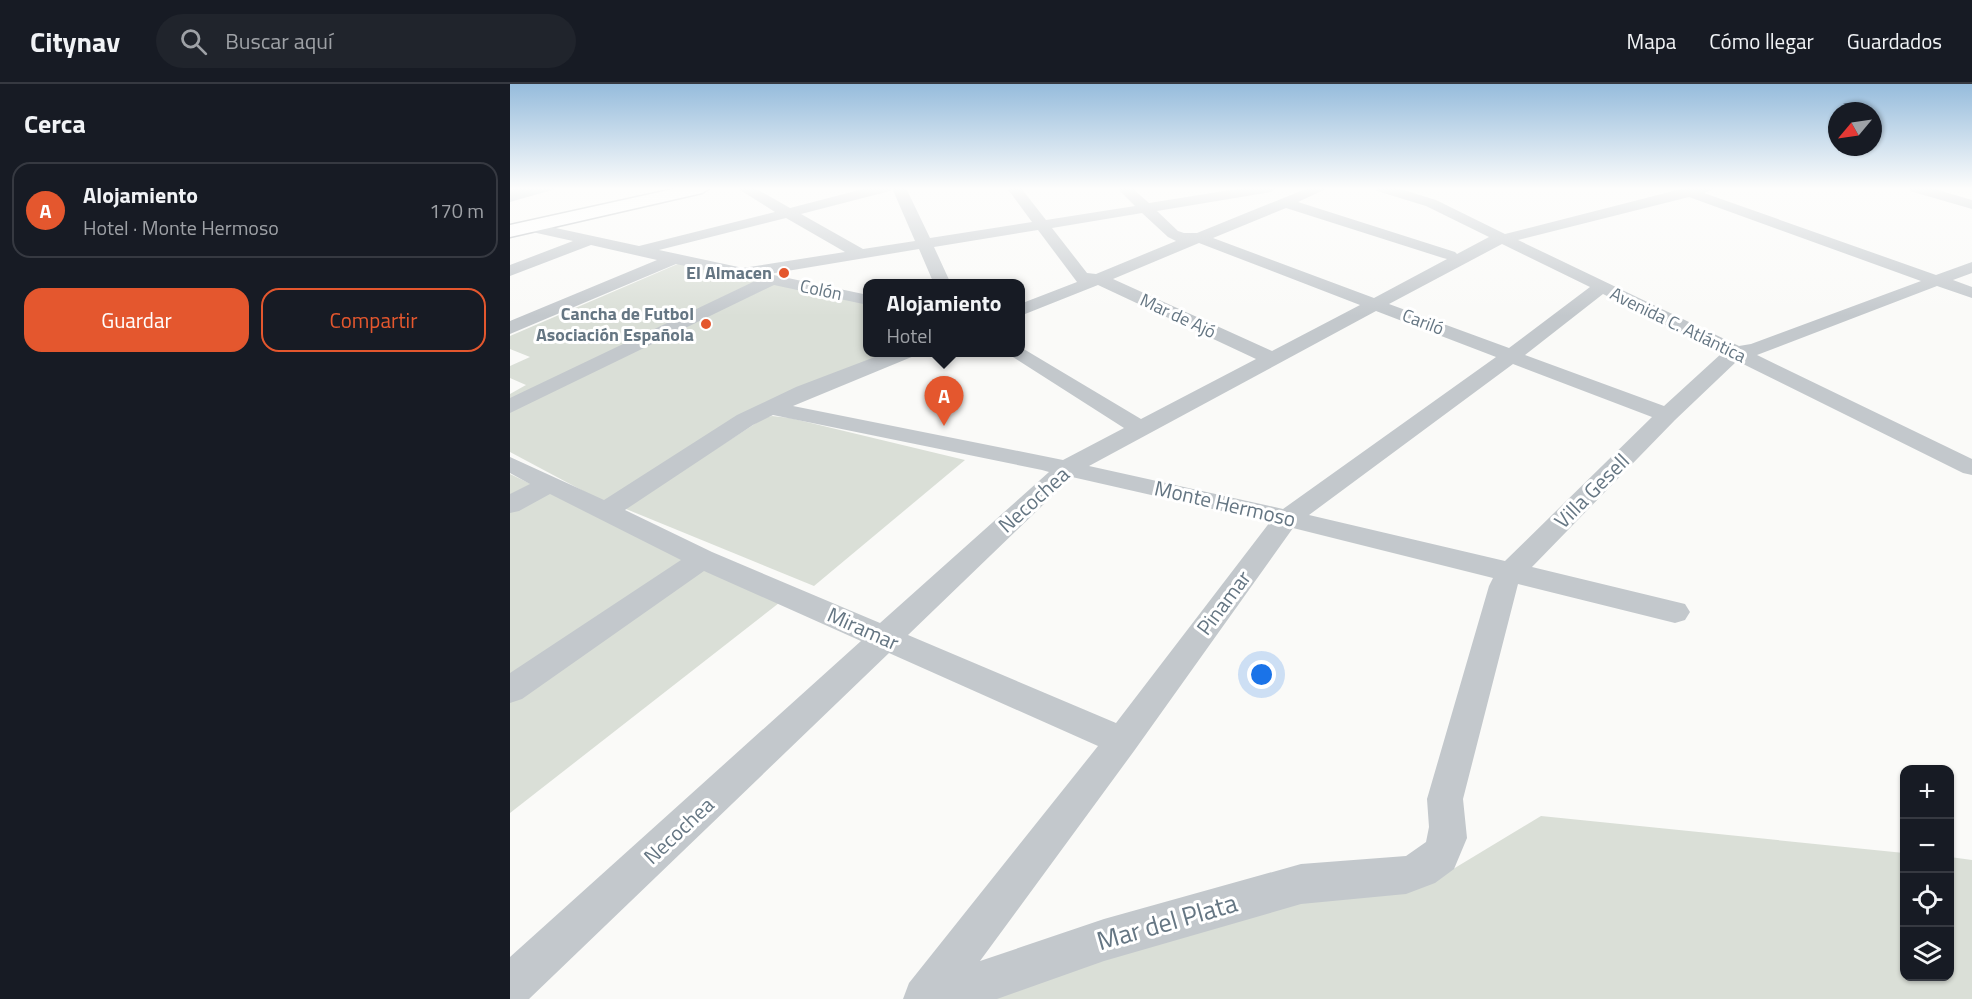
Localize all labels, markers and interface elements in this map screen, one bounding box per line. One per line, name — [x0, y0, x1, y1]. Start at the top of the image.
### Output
search box — [156, 14, 576, 68]
text: Citynav — [30, 20, 120, 63]
text: Buscar aquí — [225, 24, 333, 58]
icon: search — [177, 25, 210, 58]
text: Mapa — [1627, 25, 1676, 57]
text: Cómo llegar — [1709, 25, 1814, 57]
text: Guardados — [1847, 25, 1942, 57]
north arrow — [1828, 102, 1882, 156]
text: Cerca — [24, 104, 86, 143]
text: Alojamiento — [83, 178, 198, 212]
text: A — [39, 195, 52, 226]
text: 170 m — [429, 195, 484, 226]
text: Hotel · Monte Hermoso — [83, 212, 279, 243]
place label: El Almacen — [686, 259, 772, 286]
marker: El Almacen — [777, 266, 791, 280]
street label: Colón — [798, 272, 845, 307]
popup — [863, 279, 1025, 357]
street label: Avenida C. Atlántica — [1606, 280, 1751, 369]
text: Alojamiento — [886, 286, 1002, 320]
street label: Mar de Ajó — [1136, 286, 1221, 345]
button: Guardar — [24, 288, 249, 352]
button: Compartir — [261, 288, 486, 352]
place label: Cancha de Futbol Asociación Española — [536, 300, 694, 348]
street label: Cariló — [1398, 301, 1448, 342]
marker: Cancha de Futbol Asociación Española — [699, 317, 713, 331]
text: Hotel — [886, 320, 932, 351]
pin: A — [924, 376, 964, 426]
street label: Villa Gesell — [1546, 445, 1636, 535]
street label: Necochea — [991, 458, 1076, 540]
street label: Monte Hermoso — [1152, 471, 1299, 535]
street label: Pinamar — [1188, 563, 1258, 642]
street label: Miramar — [822, 598, 904, 658]
your location — [1247, 660, 1276, 689]
map controls — [1900, 765, 1954, 981]
button: + — [1900, 765, 1954, 819]
street label: Necochea — [636, 789, 721, 871]
button: − — [1900, 819, 1954, 873]
button: locate — [1900, 873, 1954, 927]
street label: Mar del Plata — [1092, 883, 1242, 960]
button: layers — [1900, 927, 1954, 981]

